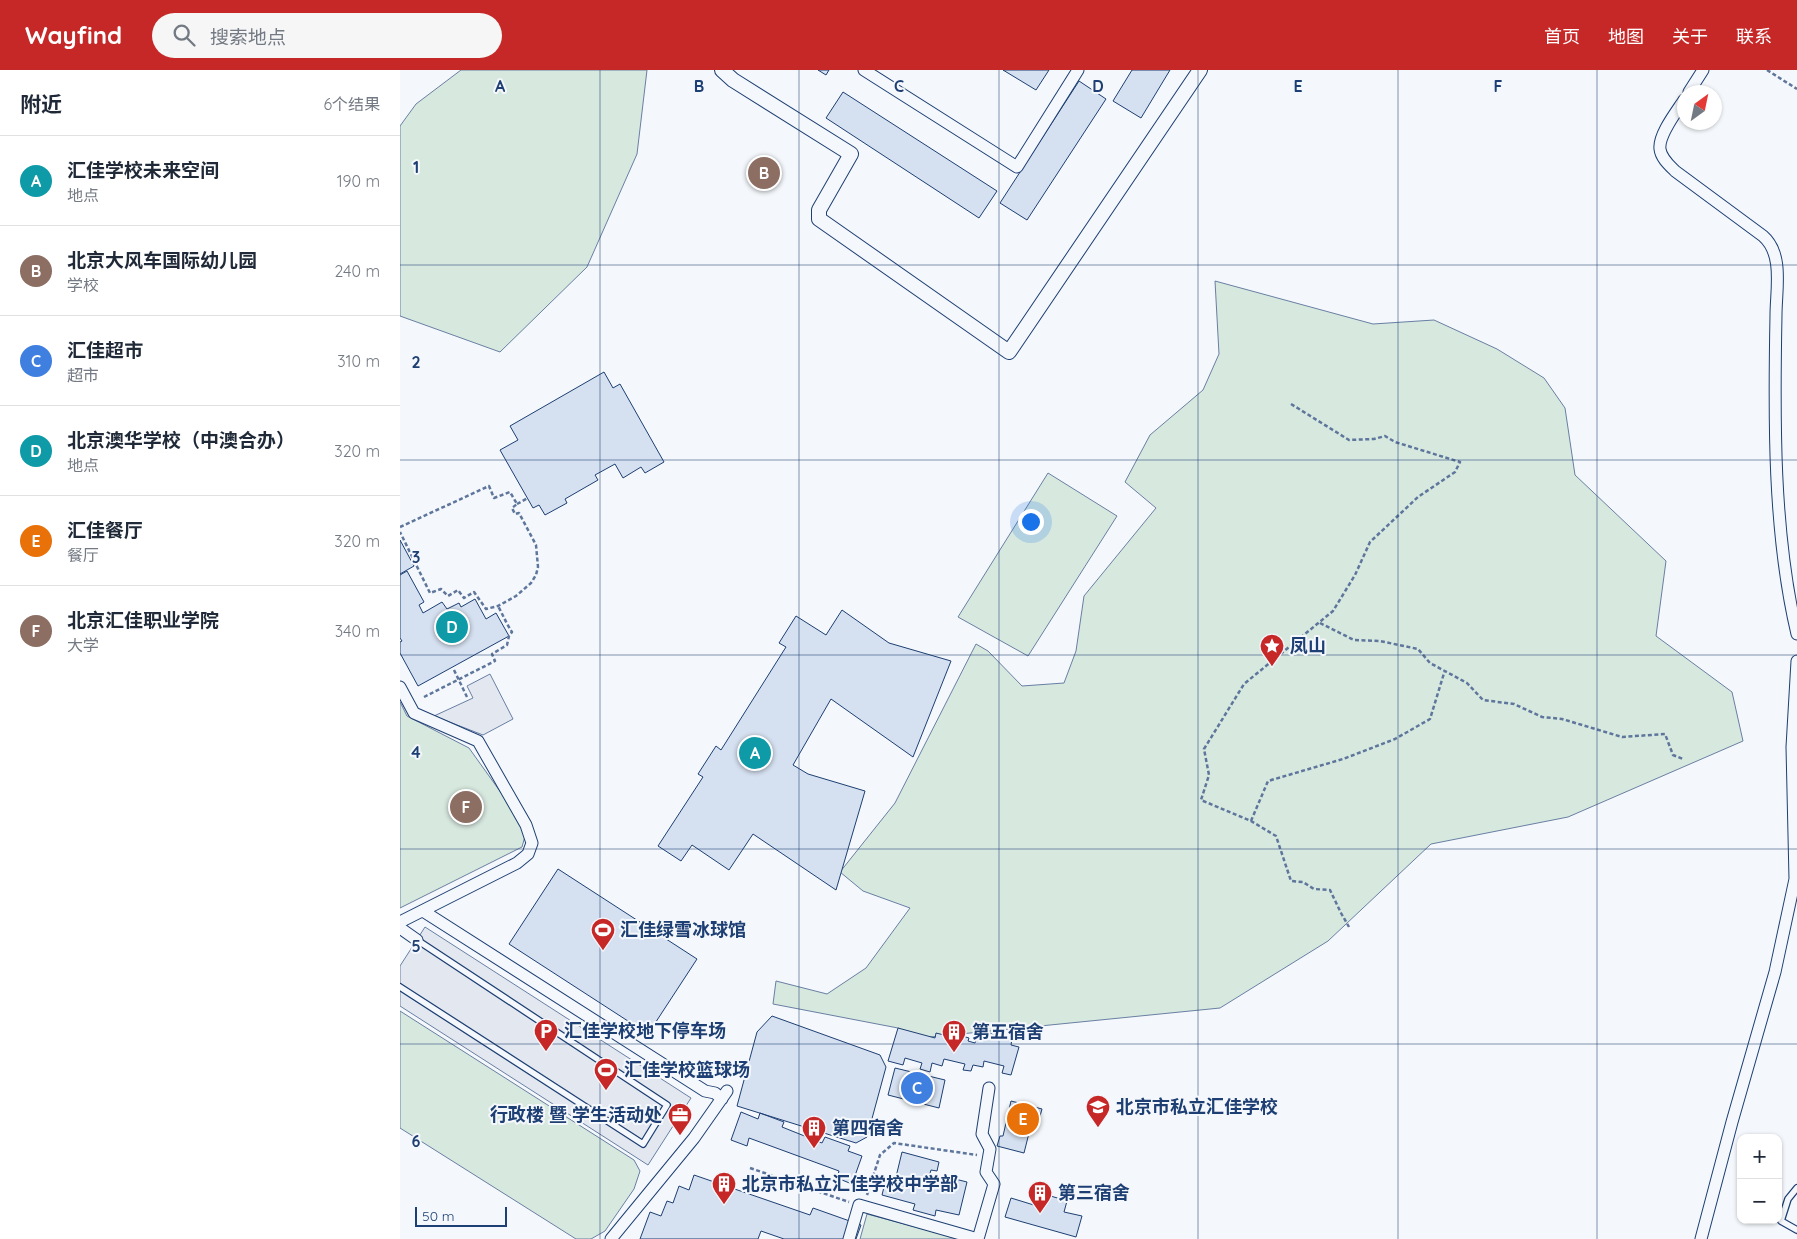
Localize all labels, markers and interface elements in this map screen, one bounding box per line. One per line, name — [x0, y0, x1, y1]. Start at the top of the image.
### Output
search box — [152, 13, 502, 58]
text: Wayfind — [25, 20, 122, 50]
icon: search — [170, 21, 198, 49]
text: 搜索地点 — [210, 25, 286, 49]
text: 首页 — [1544, 25, 1580, 48]
text: 地图 — [1608, 25, 1644, 48]
text: 关于 — [1672, 25, 1708, 48]
text: 联系 — [1736, 25, 1772, 48]
text: A — [495, 76, 506, 96]
text: B — [694, 76, 704, 96]
text: C — [894, 76, 904, 96]
text: D — [1092, 76, 1104, 96]
text: E — [1293, 76, 1303, 96]
text: F — [1494, 76, 1503, 96]
north arrow — [1677, 85, 1722, 130]
text: 附近 — [20, 91, 62, 117]
text: 6个结果 — [323, 94, 380, 114]
pin: B — [748, 154, 780, 192]
text: 1 — [413, 157, 419, 177]
text: 汇佳学校未来空间 — [67, 158, 219, 182]
text: A — [31, 171, 41, 191]
text: 190 m — [337, 171, 380, 191]
text: 地点 — [67, 185, 99, 205]
text: 北京大风车国际幼儿园 — [67, 248, 257, 272]
text: B — [31, 261, 41, 281]
text: 240 m — [334, 261, 380, 281]
text: 学校 — [67, 275, 99, 295]
text: 汇佳超市 — [67, 338, 143, 362]
text: C — [31, 351, 41, 371]
text: 310 m — [337, 351, 380, 371]
text: 2 — [411, 352, 421, 372]
text: 超市 — [67, 365, 99, 385]
text: 北京澳华学校（中澳合办） — [67, 428, 295, 452]
text: D — [30, 441, 42, 461]
text: 320 m — [334, 441, 380, 461]
text: 地点 — [67, 455, 99, 475]
your location — [1018, 509, 1044, 535]
text: 汇佳餐厅 — [67, 518, 143, 542]
text: E — [31, 531, 41, 551]
text: 320 m — [334, 531, 380, 551]
text: 餐厅 — [67, 545, 99, 565]
text: 3 — [412, 547, 420, 567]
text: 北京汇佳职业学院 — [67, 608, 219, 632]
pin: D — [436, 608, 468, 646]
text: F — [32, 621, 41, 641]
text: 340 m — [335, 621, 380, 641]
place icon: 凤山 — [1259, 633, 1285, 667]
place label: 凤山 — [1290, 634, 1326, 657]
text: 大学 — [67, 635, 99, 655]
pin: A — [739, 734, 771, 772]
text: 4 — [411, 742, 421, 762]
pin: F — [450, 788, 482, 826]
sports icon: 汇佳绿雪冰球馆 — [590, 917, 616, 951]
place label: 汇佳绿雪冰球馆 — [620, 918, 746, 941]
text: 5 — [411, 936, 421, 956]
parking icon: 汇佳学校地下停车场 — [533, 1018, 559, 1052]
place label: 汇佳学校地下停车场 — [564, 1019, 726, 1042]
building icon: 第五宿舍 — [941, 1019, 967, 1053]
place label: 第五宿舍 — [972, 1020, 1044, 1043]
sports icon: 汇佳学校篮球场 — [593, 1057, 619, 1091]
place label: 汇佳学校篮球场 — [624, 1058, 750, 1081]
pin: C — [901, 1069, 933, 1107]
school or university icon: 北京市私立汇佳学校 — [1085, 1094, 1111, 1128]
place label: 北京市私立汇佳学校 — [1116, 1095, 1278, 1118]
pin: E — [1007, 1100, 1039, 1138]
office icon: 行政楼 暨 学生活动处 — [667, 1102, 693, 1136]
place label: 行政楼 暨 学生活动处 — [490, 1103, 662, 1126]
building icon: 第四宿舍 — [801, 1115, 827, 1149]
place label: 第四宿舍 — [832, 1116, 904, 1139]
text: 6 — [412, 1131, 421, 1151]
map controls — [1737, 1134, 1782, 1224]
button: + — [1737, 1134, 1782, 1179]
building icon: 北京市私立汇佳学校中学部 — [711, 1171, 737, 1205]
place label: 北京市私立汇佳学校中学部 — [742, 1172, 958, 1195]
button: − — [1737, 1179, 1782, 1224]
building icon: 第三宿舍 — [1027, 1180, 1053, 1214]
place label: 第三宿舍 — [1058, 1181, 1130, 1204]
scale bar — [415, 1204, 508, 1227]
text: 50 m — [422, 1207, 455, 1225]

